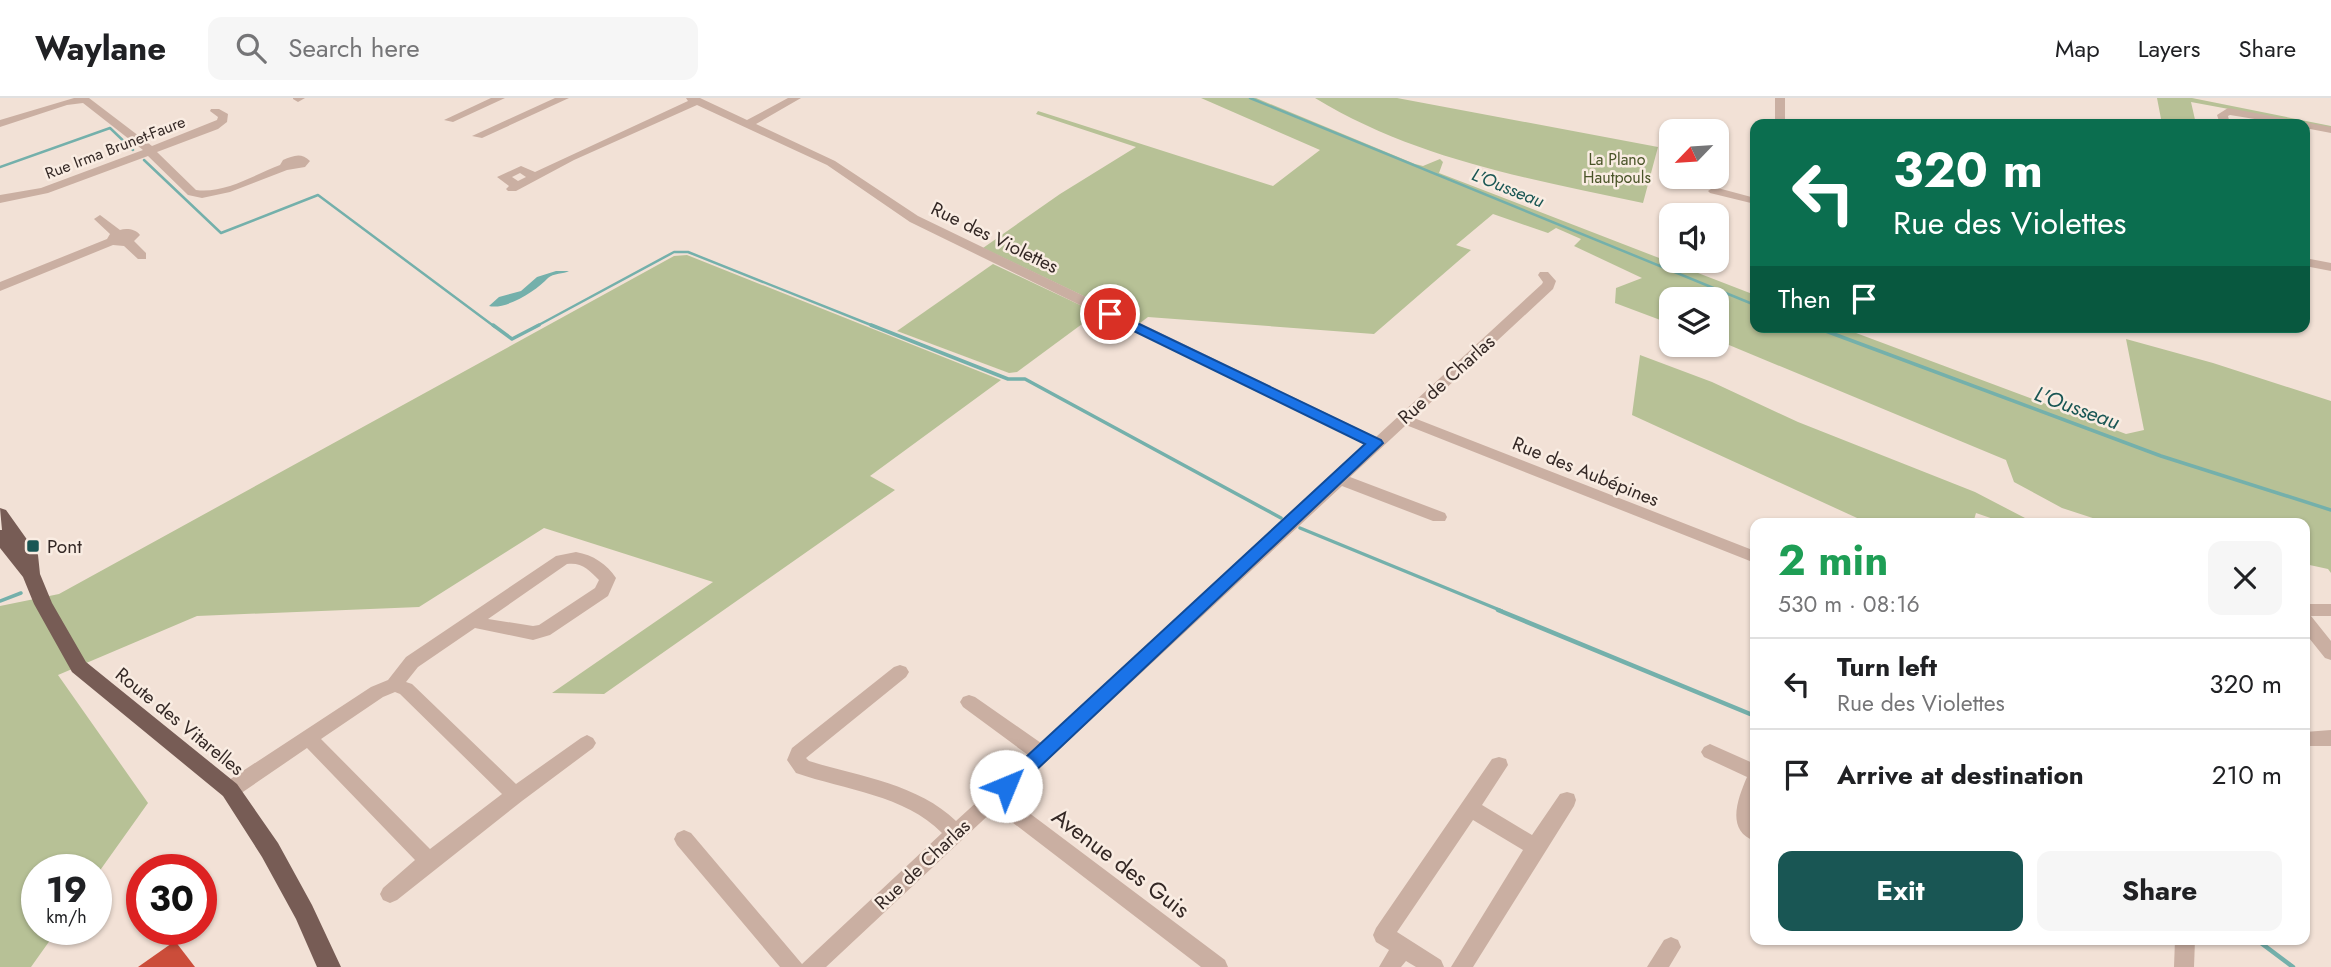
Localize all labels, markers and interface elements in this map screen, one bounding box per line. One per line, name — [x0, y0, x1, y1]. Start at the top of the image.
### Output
search box — [208, 17, 698, 80]
text: Waylane — [35, 25, 166, 72]
icon: search — [232, 29, 270, 67]
text: Search here — [288, 29, 420, 67]
text: Map — [2055, 31, 2100, 66]
text: Layers — [2138, 31, 2200, 66]
text: Share — [2238, 31, 2296, 66]
street label: Rue Irma Brunet-Faure — [42, 110, 189, 185]
north arrow — [1659, 119, 1729, 189]
map controls — [1659, 119, 1729, 357]
text: 320 m — [1893, 135, 2043, 205]
icon: left — [1778, 147, 1869, 238]
park label: La Plano Hautpouls — [1583, 148, 1651, 189]
water label: L'Ousseau — [1468, 162, 1548, 214]
street label: Rue des Violettes — [927, 195, 1063, 280]
text: Rue des Violettes — [1893, 200, 2127, 246]
button: sound — [1659, 203, 1729, 273]
text: Then — [1778, 280, 1831, 318]
icon: arrive — [1845, 280, 1883, 318]
pin — [1080, 284, 1140, 344]
button: layers — [1659, 287, 1729, 357]
icon: arrive — [1091, 295, 1129, 333]
street label: Rue de Charlas — [1392, 328, 1501, 430]
water label: L'Ousseau — [2030, 379, 2124, 437]
street label: Rue des Aubépines — [1508, 430, 1664, 513]
text: 2 min — [1778, 530, 1888, 591]
place label: Pont — [47, 533, 82, 560]
marker: Pont — [25, 538, 41, 554]
button: close — [2208, 541, 2282, 615]
text: 530 m · 08:16 — [1778, 587, 1920, 621]
text: Turn left — [1837, 648, 1937, 686]
street label: Route des Vitarelles — [110, 661, 250, 782]
icon: left — [1778, 665, 1816, 703]
text: 320 m — [2209, 665, 2282, 703]
text: Rue des Violettes — [1837, 686, 2005, 720]
position arrow — [969, 749, 1043, 823]
icon: arrive — [1778, 756, 1816, 794]
text: Arrive at destination — [1837, 756, 2084, 794]
text: 210 m — [2212, 756, 2282, 794]
street label: Avenue des Guis — [1045, 800, 1197, 926]
street label: Rue de Charlas — [868, 813, 976, 916]
button: Exit — [1778, 851, 2023, 931]
button: Share — [2037, 851, 2282, 931]
speed limit sign: 30 — [126, 854, 217, 945]
text: 19 — [46, 865, 87, 915]
text: km/h — [46, 904, 87, 930]

